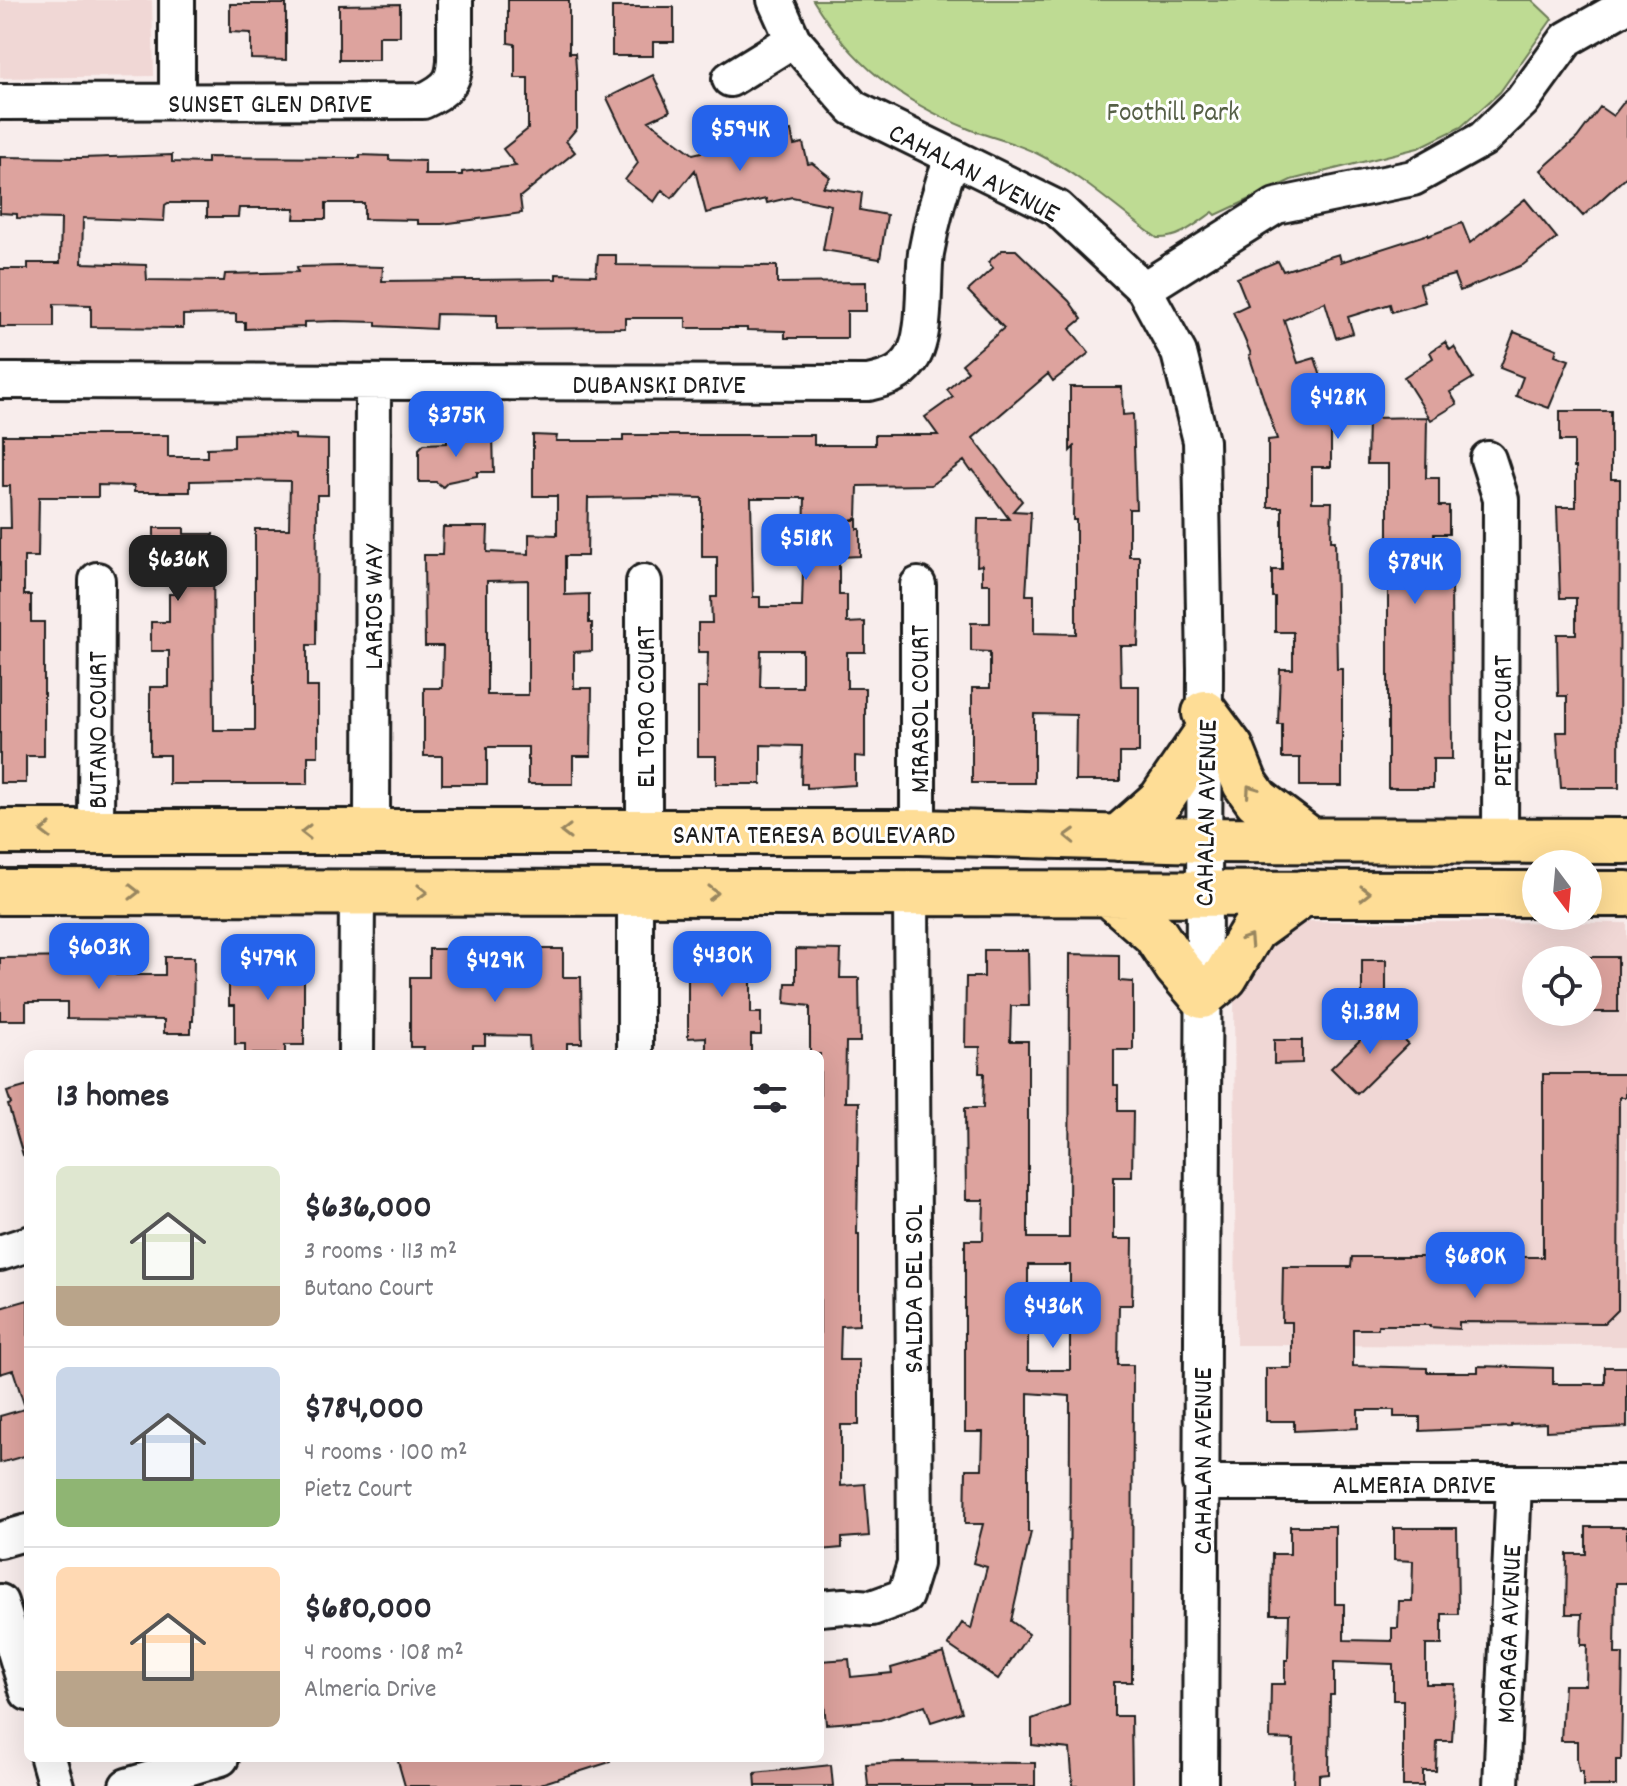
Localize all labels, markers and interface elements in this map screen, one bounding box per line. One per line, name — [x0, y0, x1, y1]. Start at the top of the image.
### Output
street label: SUNSET GLEN DRIVE — [168, 87, 372, 127]
park label: Foothill Park — [1106, 95, 1240, 135]
pin: $594K — [684, 105, 796, 173]
text: $594K — [710, 112, 770, 149]
street label: CAHALAN AVENUE — [880, 115, 1065, 236]
street label: DUBANSKI DRIVE — [572, 368, 746, 408]
pin: $428K — [1282, 373, 1394, 441]
text: $428K — [1309, 380, 1367, 417]
pin: $375K — [400, 391, 512, 459]
text: $375K — [427, 398, 485, 435]
pin: $518K — [750, 514, 862, 582]
text: $518K — [779, 521, 833, 558]
pin: $636K — [122, 535, 234, 603]
pin: $784K — [1359, 538, 1471, 606]
text: $636K — [147, 542, 209, 579]
street label: LARIOS WAY — [357, 544, 397, 670]
text: $784K — [1387, 545, 1443, 582]
street label: MIRASOL COURT — [903, 625, 943, 793]
street label: EL TORO COURT — [629, 626, 669, 788]
street label: BUTANO COURT — [81, 651, 121, 809]
street label: PIETZ COURT — [1486, 655, 1526, 787]
street label: CAHALAN AVENUE — [1187, 719, 1231, 907]
one-way arrow — [1246, 784, 1261, 799]
street label: SANTA TERESA BOULEVARD — [673, 818, 955, 858]
one-way arrow — [39, 823, 52, 840]
one-way arrow — [299, 823, 312, 841]
one-way arrow — [559, 823, 572, 841]
one-way arrow — [1063, 828, 1076, 845]
north arrow — [1522, 850, 1602, 930]
map controls — [1522, 850, 1602, 1026]
one-way arrow — [128, 883, 141, 901]
one-way arrow — [416, 883, 429, 901]
one-way arrow — [707, 884, 720, 902]
one-way arrow — [1359, 884, 1372, 902]
pin: $603K — [43, 923, 155, 991]
text: $603K — [67, 930, 131, 967]
pin: $430K — [666, 931, 778, 999]
pin: $479K — [212, 934, 324, 1002]
one-way arrow — [1238, 934, 1253, 949]
pin: $429K — [439, 936, 551, 1004]
text: $430K — [691, 938, 753, 975]
text: $479K — [239, 941, 297, 978]
text: $429K — [465, 943, 525, 980]
button: locate — [1522, 946, 1602, 1026]
pin: $1.38M — [1305, 988, 1435, 1056]
text: $1.38M — [1340, 995, 1400, 1032]
text: 13 homes — [56, 1074, 170, 1123]
icon: filters — [748, 1076, 792, 1120]
text: $636,000 — [304, 1185, 432, 1234]
icon: home — [120, 1198, 216, 1294]
street label: SALIDA DEL SOL — [897, 1205, 937, 1373]
pin: $680K — [1419, 1232, 1531, 1300]
text: 3 rooms · 113 m² — [304, 1234, 457, 1271]
text: $680K — [1444, 1239, 1506, 1276]
text: Butano Court — [304, 1271, 434, 1308]
pin: $436K — [997, 1282, 1109, 1350]
text: $436K — [1023, 1289, 1083, 1326]
street label: CAHALAN AVENUE — [1186, 1367, 1226, 1555]
text: $784,000 — [304, 1386, 424, 1435]
icon: home — [120, 1399, 216, 1495]
text: 4 rooms · 100 m² — [304, 1435, 468, 1472]
street label: ALMERIA DRIVE — [1333, 1468, 1496, 1508]
text: Pietz Court — [304, 1472, 412, 1509]
street label: MORAGA AVENUE — [1489, 1544, 1535, 1724]
text: $680,000 — [304, 1586, 432, 1635]
icon: home — [120, 1599, 216, 1695]
text: 4 rooms · 108 m² — [304, 1635, 464, 1672]
text: Almeria Drive — [304, 1672, 436, 1709]

